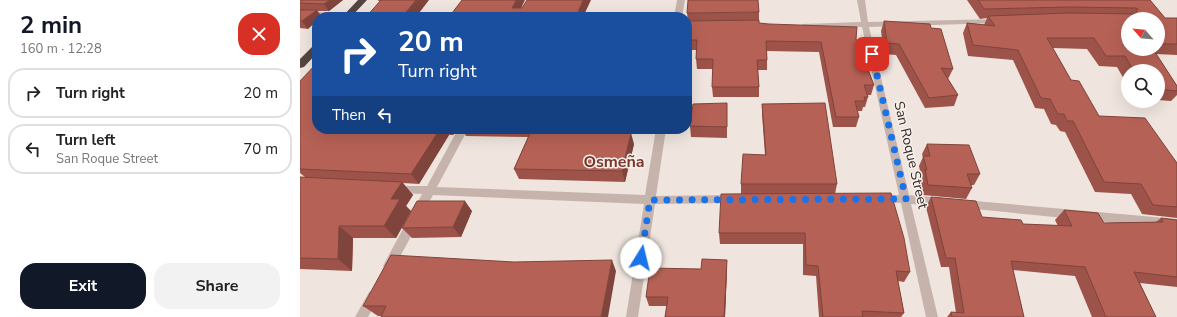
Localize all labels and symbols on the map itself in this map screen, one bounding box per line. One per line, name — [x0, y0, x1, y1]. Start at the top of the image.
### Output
north arrow — [1121, 12, 1165, 56]
pin — [855, 37, 889, 71]
street label: San Roque Street — [889, 99, 933, 211]
district label: Osmeña — [583, 151, 645, 173]
position arrow — [620, 237, 662, 279]

